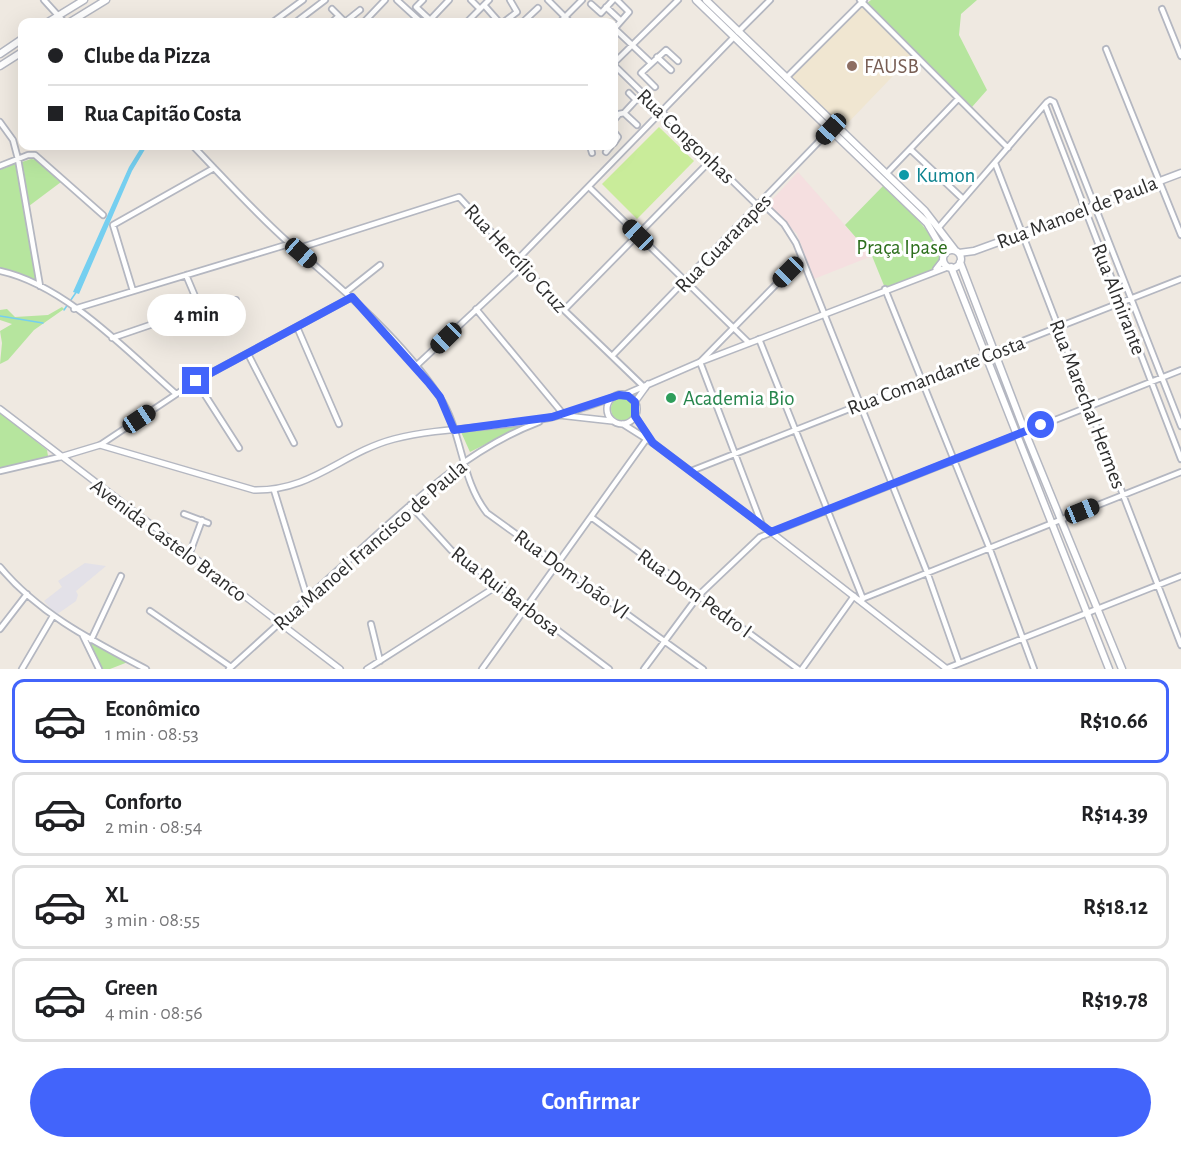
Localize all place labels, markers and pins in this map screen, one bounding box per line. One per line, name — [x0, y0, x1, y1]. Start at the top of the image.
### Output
place label: FAUSB — [864, 56, 919, 77]
marker: FAUSB — [845, 59, 859, 73]
place label: Kumon — [916, 165, 975, 186]
marker: Kumon — [897, 168, 911, 182]
place label: Academia Bio — [683, 388, 795, 409]
marker: Academia Bio — [664, 391, 678, 405]

